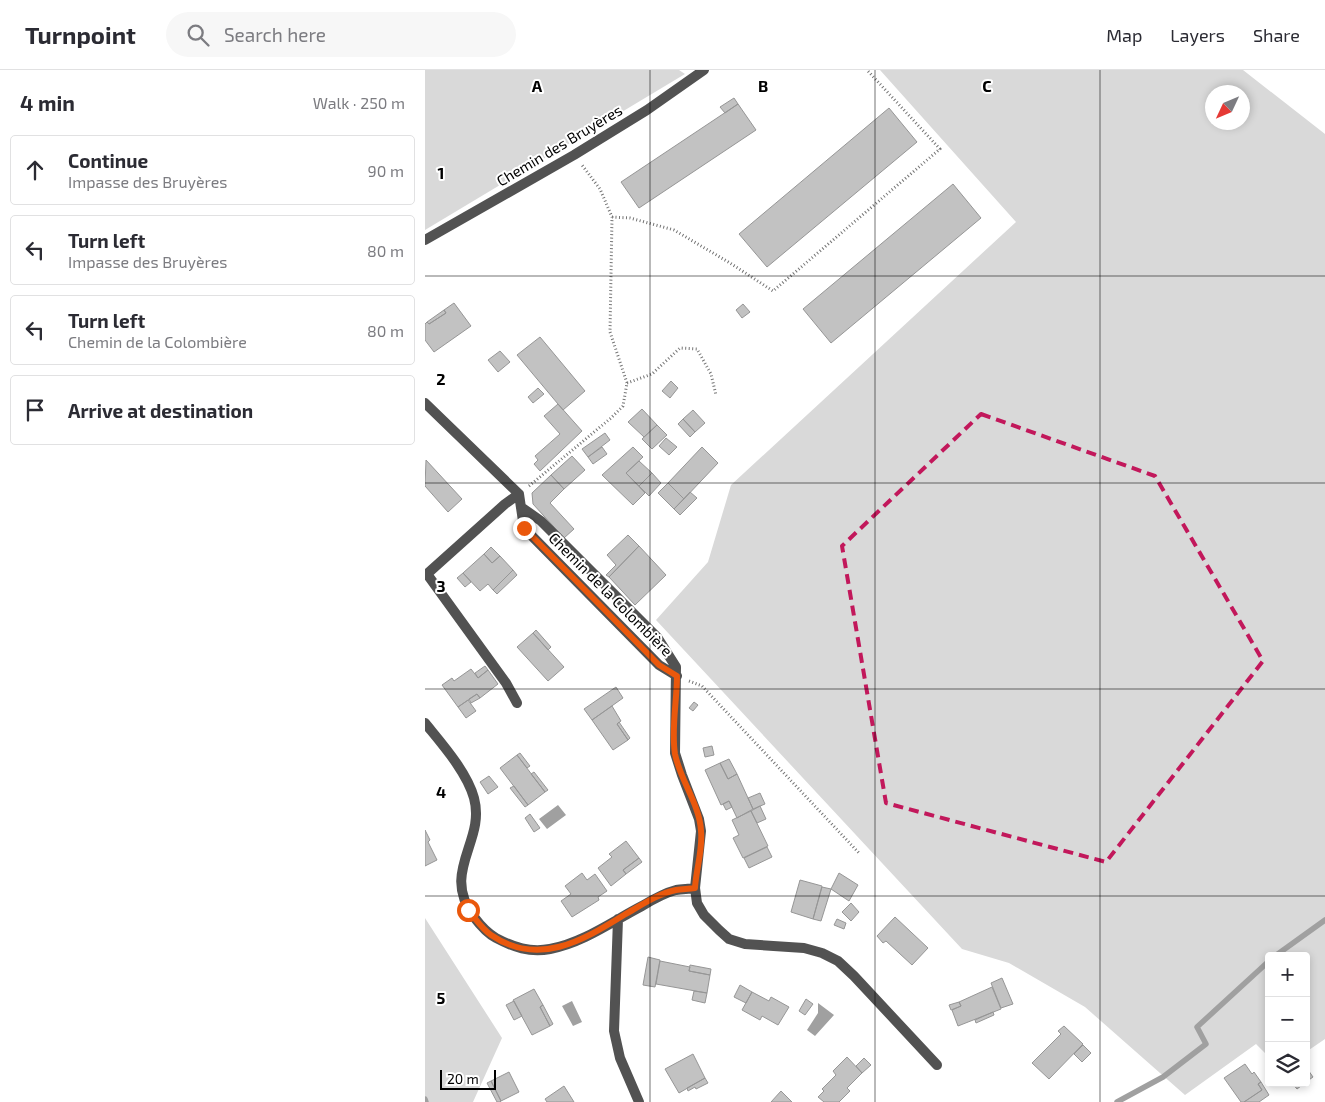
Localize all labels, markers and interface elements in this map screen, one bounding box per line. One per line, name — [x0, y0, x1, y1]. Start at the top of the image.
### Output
search box — [166, 12, 516, 57]
text: Turnpoint — [25, 20, 136, 49]
icon: search — [184, 21, 212, 49]
text: Search here — [224, 23, 326, 46]
text: Map — [1106, 24, 1142, 46]
text: Layers — [1170, 24, 1225, 46]
text: Share — [1253, 24, 1300, 46]
text: A — [532, 76, 543, 95]
text: B — [758, 76, 768, 95]
text: C — [982, 76, 992, 95]
north arrow — [1205, 85, 1250, 130]
text: 4 min — [20, 90, 75, 115]
text: Walk · 250 m — [313, 93, 405, 112]
street label: Chemin des Bruyères — [493, 100, 625, 190]
text: Continue — [68, 149, 148, 172]
icon: ahead — [21, 156, 49, 184]
text: 90 m — [368, 161, 404, 180]
text: 1 — [438, 163, 444, 182]
text: Impasse des Bruyères — [68, 172, 228, 191]
text: Turn left — [68, 229, 145, 252]
icon: left — [21, 236, 49, 264]
text: 80 m — [367, 241, 404, 260]
text: Impasse des Bruyères — [68, 252, 228, 271]
text: Turn left — [68, 309, 145, 332]
icon: left — [21, 316, 49, 344]
text: 80 m — [367, 321, 404, 340]
text: Chemin de la Colombière — [68, 332, 247, 351]
text: 2 — [436, 369, 446, 388]
icon: arrive — [21, 396, 49, 424]
text: Arrive at destination — [68, 399, 253, 422]
route end — [513, 517, 536, 540]
street label: Chemin de la Colombière — [545, 528, 677, 660]
text: 3 — [436, 576, 446, 595]
text: 4 — [436, 782, 446, 801]
route start — [457, 899, 480, 922]
map controls — [1265, 952, 1310, 1087]
button: + — [1265, 952, 1310, 997]
text: 5 — [437, 988, 446, 1007]
button: − — [1265, 997, 1310, 1042]
button: layers — [1265, 1042, 1310, 1087]
scale bar — [440, 1067, 496, 1090]
text: 20 m — [447, 1070, 479, 1087]

